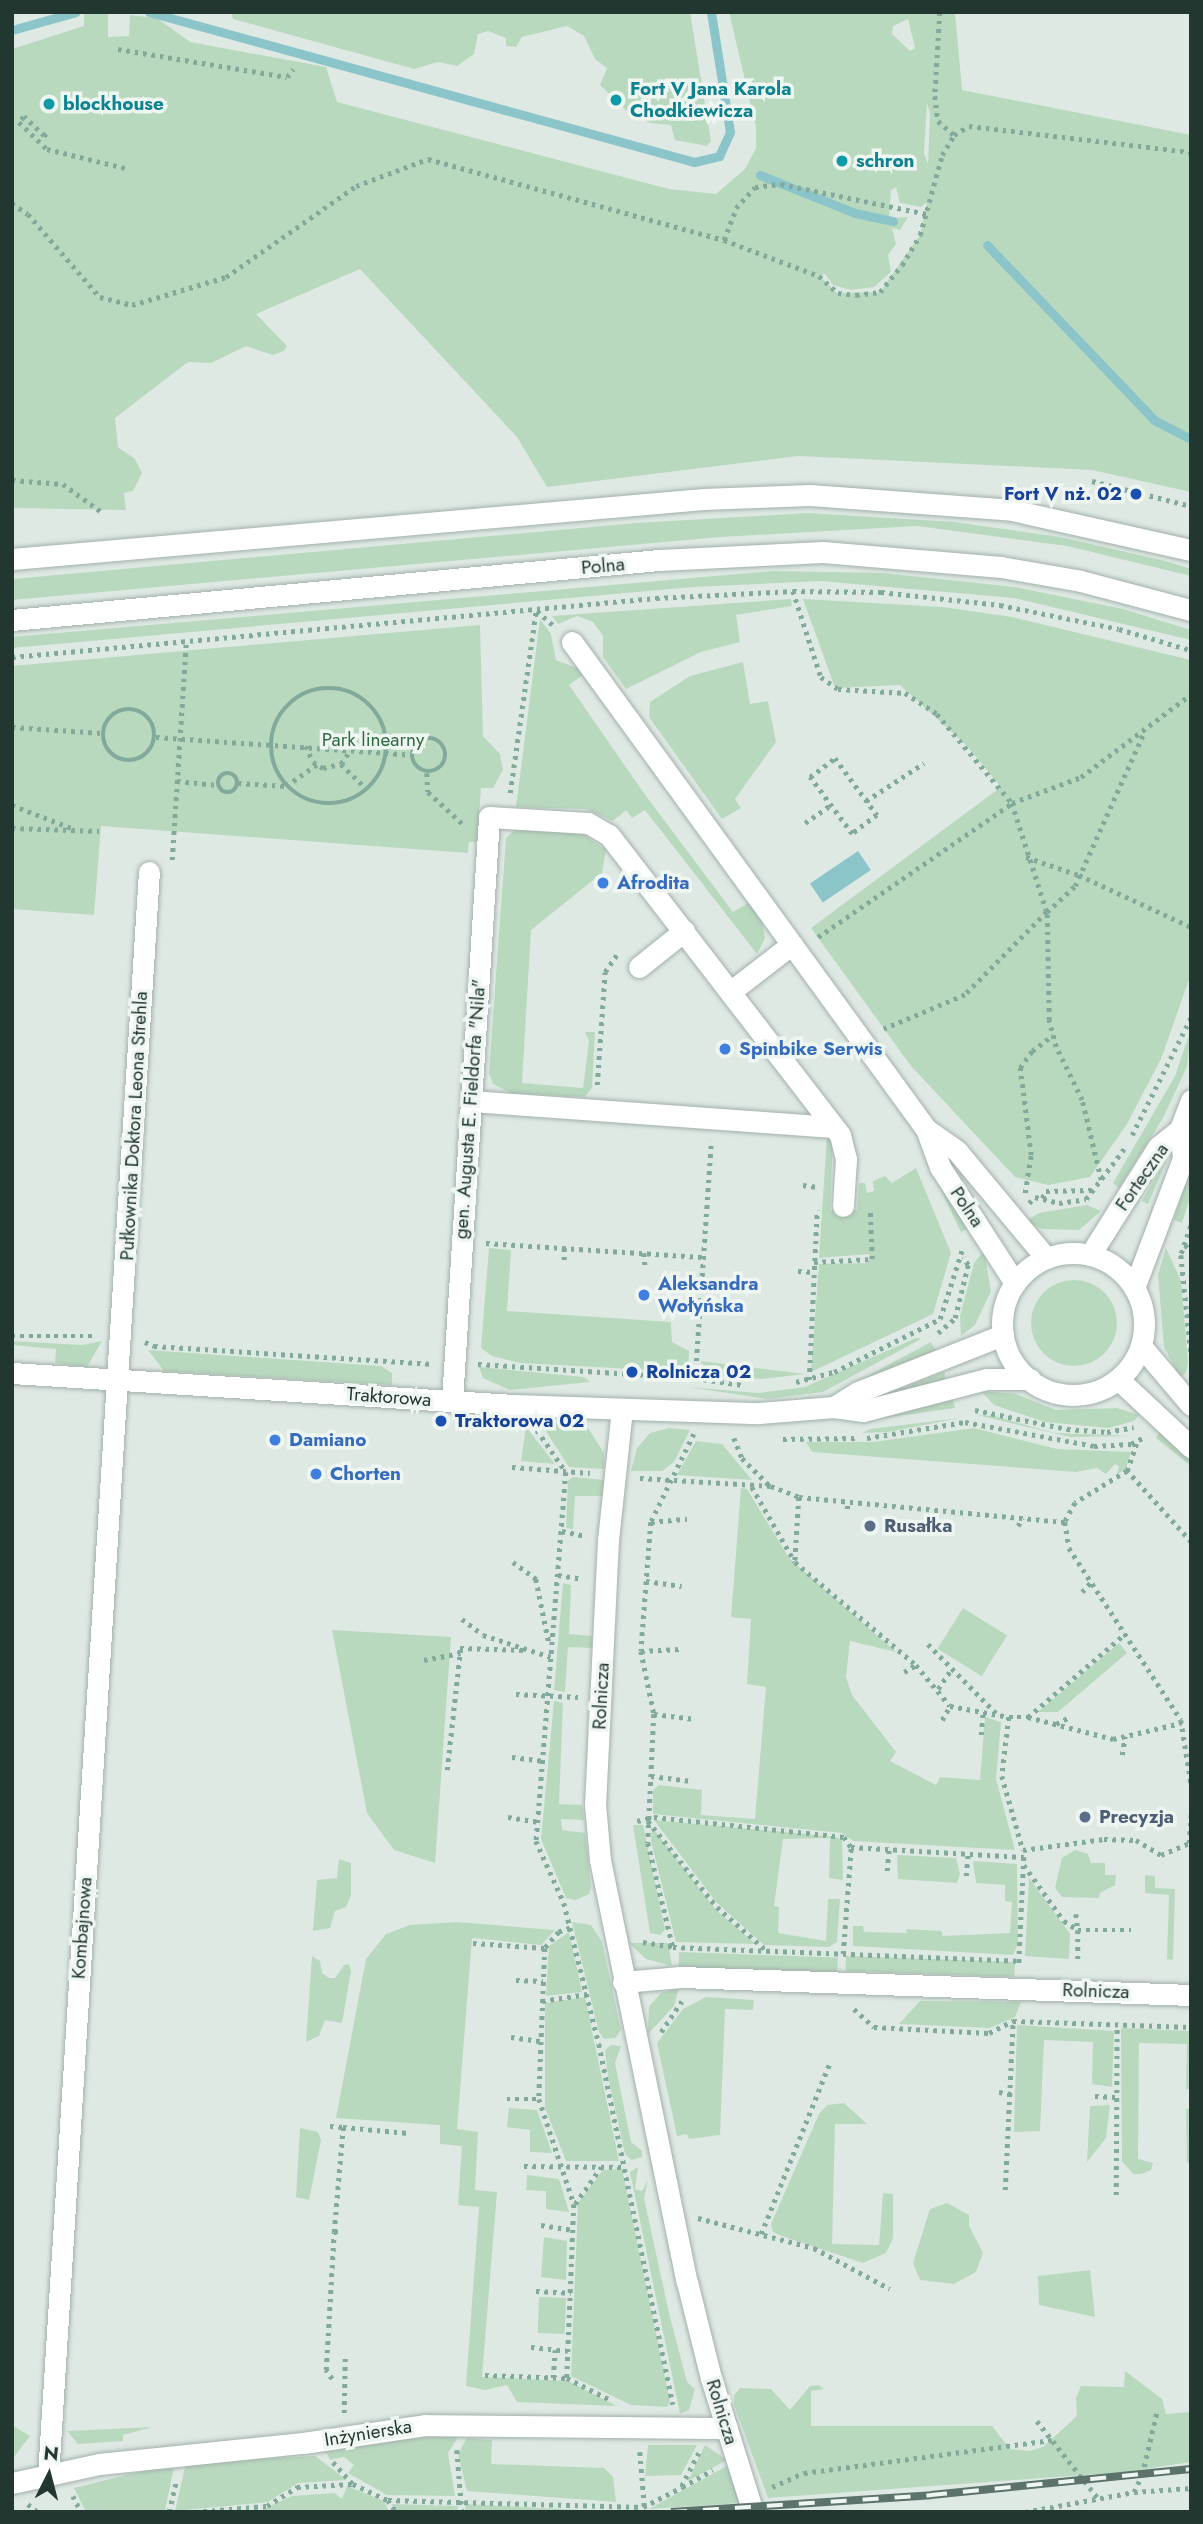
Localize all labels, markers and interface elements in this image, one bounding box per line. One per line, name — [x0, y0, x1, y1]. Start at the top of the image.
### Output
place label: Fort V Jana Karola Chodkiewicza — [630, 78, 791, 122]
marker: Fort V Jana Karola Chodkiewicza — [608, 92, 624, 108]
place label: blockhouse — [63, 93, 164, 115]
marker: blockhouse — [41, 96, 57, 112]
place label: schron — [856, 150, 915, 172]
marker: schron — [834, 153, 850, 169]
place label: Fort V nż. 02 — [1004, 483, 1122, 505]
marker: Fort V nż. 02 — [1128, 486, 1144, 502]
street label: Polna — [580, 553, 626, 579]
park label: Park linearny — [322, 729, 424, 751]
place label: Afrodita — [617, 872, 689, 894]
marker: Afrodita — [595, 875, 611, 891]
street label: gen. Augusta E. Fieldorfa "Nila" — [450, 978, 490, 1240]
street label: Pułkownika Doktora Leona Strehla — [116, 991, 152, 1261]
place label: Spinbike Serwis — [739, 1038, 883, 1060]
marker: Spinbike Serwis — [717, 1041, 733, 1057]
street label: Forteczna — [1111, 1139, 1173, 1215]
street label: Polna — [945, 1183, 989, 1231]
place label: Aleksandra Wołyńska — [658, 1273, 759, 1317]
marker: Aleksandra Wołyńska — [636, 1287, 652, 1303]
place label: Rolnicza 02 — [646, 1361, 751, 1383]
marker: Rolnicza 02 — [624, 1364, 640, 1380]
street label: Traktorowa — [346, 1383, 432, 1411]
place label: Traktorowa 02 — [455, 1410, 584, 1432]
marker: Traktorowa 02 — [433, 1413, 449, 1429]
place label: Damiano — [289, 1429, 366, 1451]
marker: Damiano — [267, 1432, 283, 1448]
place label: Chorten — [330, 1463, 401, 1485]
marker: Chorten — [308, 1466, 324, 1482]
place label: Rusałka — [884, 1515, 952, 1537]
marker: Rusałka — [862, 1518, 878, 1534]
street label: Rolnicza — [588, 1662, 614, 1730]
place label: Precyzja — [1099, 1806, 1174, 1828]
marker: Precyzja — [1077, 1809, 1093, 1825]
street label: Kombajnowa — [67, 1876, 97, 1980]
street label: Rolnicza — [1062, 1978, 1130, 2004]
street label: Rolnicza — [701, 2377, 743, 2447]
street label: Inżynierska — [323, 2415, 413, 2451]
text: N — [42, 2439, 60, 2468]
north arrow — [14, 2440, 84, 2510]

